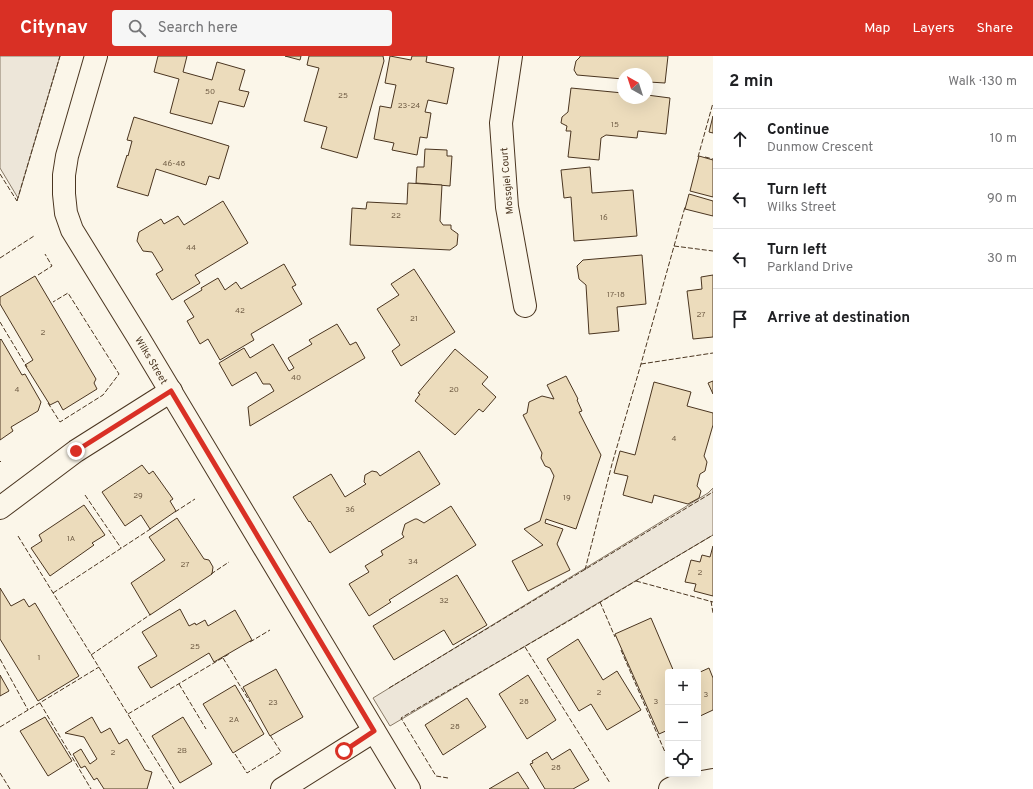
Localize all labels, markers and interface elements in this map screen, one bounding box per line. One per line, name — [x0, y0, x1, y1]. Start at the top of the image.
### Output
search box — [112, 10, 392, 46]
text: Citynav — [20, 16, 88, 40]
icon: search — [126, 17, 148, 39]
text: Search here — [158, 19, 238, 38]
text: Map — [864, 20, 890, 37]
text: Layers — [912, 20, 954, 37]
text: Share — [976, 20, 1013, 37]
north arrow — [617, 68, 653, 104]
text: 2 min — [729, 71, 773, 93]
text: Walk · 130 m — [948, 74, 1017, 90]
house number: 50 — [205, 87, 215, 97]
house number: 25 — [338, 91, 348, 101]
house number: 23-24 — [398, 101, 420, 111]
house number: 15 — [611, 120, 619, 130]
text: Continue — [767, 121, 829, 140]
icon: ahead — [729, 128, 751, 150]
text: 10 m — [990, 131, 1017, 147]
text: Dunmow Crescent — [767, 140, 873, 156]
street label: Mossgiel Court — [498, 147, 517, 215]
house number: 46-48 — [163, 159, 186, 169]
text: Turn left — [767, 181, 827, 200]
icon: left — [729, 188, 751, 210]
text: 90 m — [987, 191, 1017, 207]
text: Wilks Street — [767, 200, 836, 216]
house number: 22 — [391, 211, 401, 221]
house number: 16 — [600, 213, 608, 223]
text: Turn left — [767, 241, 827, 260]
house number: 44 — [186, 243, 196, 253]
icon: left — [729, 248, 751, 270]
text: 30 m — [987, 251, 1017, 267]
text: Parkland Drive — [767, 260, 853, 276]
house number: 17-18 — [607, 290, 625, 300]
house number: 42 — [235, 306, 245, 316]
icon: arrive — [729, 308, 751, 330]
text: Arrive at destination — [767, 309, 910, 328]
house number: 27 — [697, 310, 706, 320]
house number: 21 — [410, 314, 418, 324]
house number: 2 — [41, 328, 46, 338]
street label: Wilks Street — [131, 335, 170, 387]
house number: 40 — [291, 373, 301, 383]
house number: 4 — [15, 385, 20, 395]
house number: 20 — [449, 385, 459, 395]
house number: 4 — [672, 434, 677, 444]
route end — [67, 442, 85, 460]
house number: 29 — [133, 491, 143, 501]
house number: 19 — [563, 493, 571, 503]
house number: 36 — [345, 505, 355, 515]
house number: 1A — [67, 534, 76, 544]
house number: 34 — [408, 557, 418, 567]
house number: 27 — [181, 560, 190, 570]
house number: 2 — [698, 568, 703, 578]
house number: 32 — [439, 596, 449, 606]
house number: 25 — [190, 642, 200, 652]
house number: 1 — [38, 653, 40, 663]
map controls — [665, 669, 701, 777]
button: + — [665, 669, 701, 705]
house number: 2 — [597, 688, 602, 698]
house number: 3 — [704, 690, 709, 700]
house number: 28 — [519, 697, 529, 707]
house number: 3 — [654, 697, 659, 707]
house number: 23 — [268, 698, 278, 708]
button: − — [665, 705, 701, 741]
house number: 2A — [229, 715, 240, 725]
house number: 28 — [450, 722, 460, 732]
button: locate — [665, 741, 701, 777]
route start — [335, 742, 353, 760]
house number: 2B — [177, 746, 187, 756]
house number: 2 — [111, 748, 116, 758]
house number: 28 — [551, 763, 561, 773]

